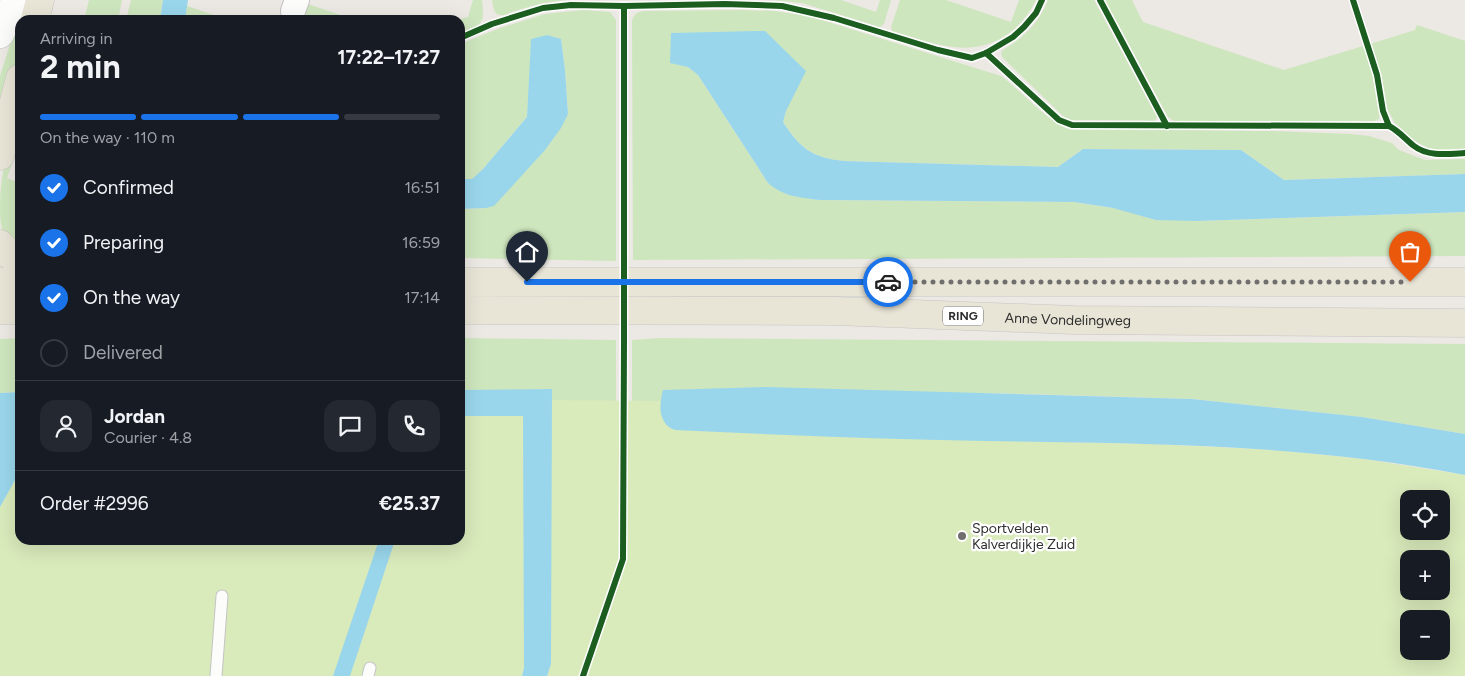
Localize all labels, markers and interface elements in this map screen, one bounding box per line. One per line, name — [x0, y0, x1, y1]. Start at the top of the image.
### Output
text: Arriving in — [40, 29, 112, 48]
text: 17:22–17:27 — [337, 46, 440, 69]
text: 2 min — [40, 48, 121, 86]
text: On the way · 110 m — [40, 128, 175, 147]
icon: check — [40, 174, 68, 202]
text: Confirmed — [83, 176, 174, 199]
text: 16:51 — [404, 178, 440, 197]
icon: check — [40, 229, 68, 257]
text: Preparing — [83, 231, 164, 254]
pin — [506, 231, 548, 282]
pin — [1389, 231, 1431, 282]
text: 16:59 — [402, 233, 440, 252]
icon: home — [513, 238, 541, 266]
icon: bag — [1396, 238, 1424, 266]
courier — [863, 257, 913, 307]
icon: car — [874, 268, 902, 296]
icon: check — [40, 284, 68, 312]
text: On the way — [83, 286, 180, 309]
text: 17:14 — [404, 288, 440, 307]
road number: RING — [943, 306, 983, 326]
street label: Anne Vondelingweg — [1004, 309, 1131, 329]
text: Delivered — [83, 341, 163, 364]
button: person — [40, 400, 92, 452]
button: chat — [324, 400, 376, 452]
button: phone — [388, 400, 440, 452]
text: Jordan — [104, 405, 165, 428]
text: Courier · 4.8 — [104, 428, 192, 447]
map controls — [1400, 490, 1450, 660]
button: locate — [1400, 490, 1450, 540]
text: Order #2996 — [40, 492, 149, 515]
text: €25.37 — [379, 492, 440, 515]
place label: Sportvelden Kalverdijkje Zuid — [972, 520, 1075, 553]
marker: Sportvelden Kalverdijkje Zuid — [956, 530, 968, 542]
button: + — [1400, 550, 1450, 600]
button: − — [1400, 610, 1450, 660]

